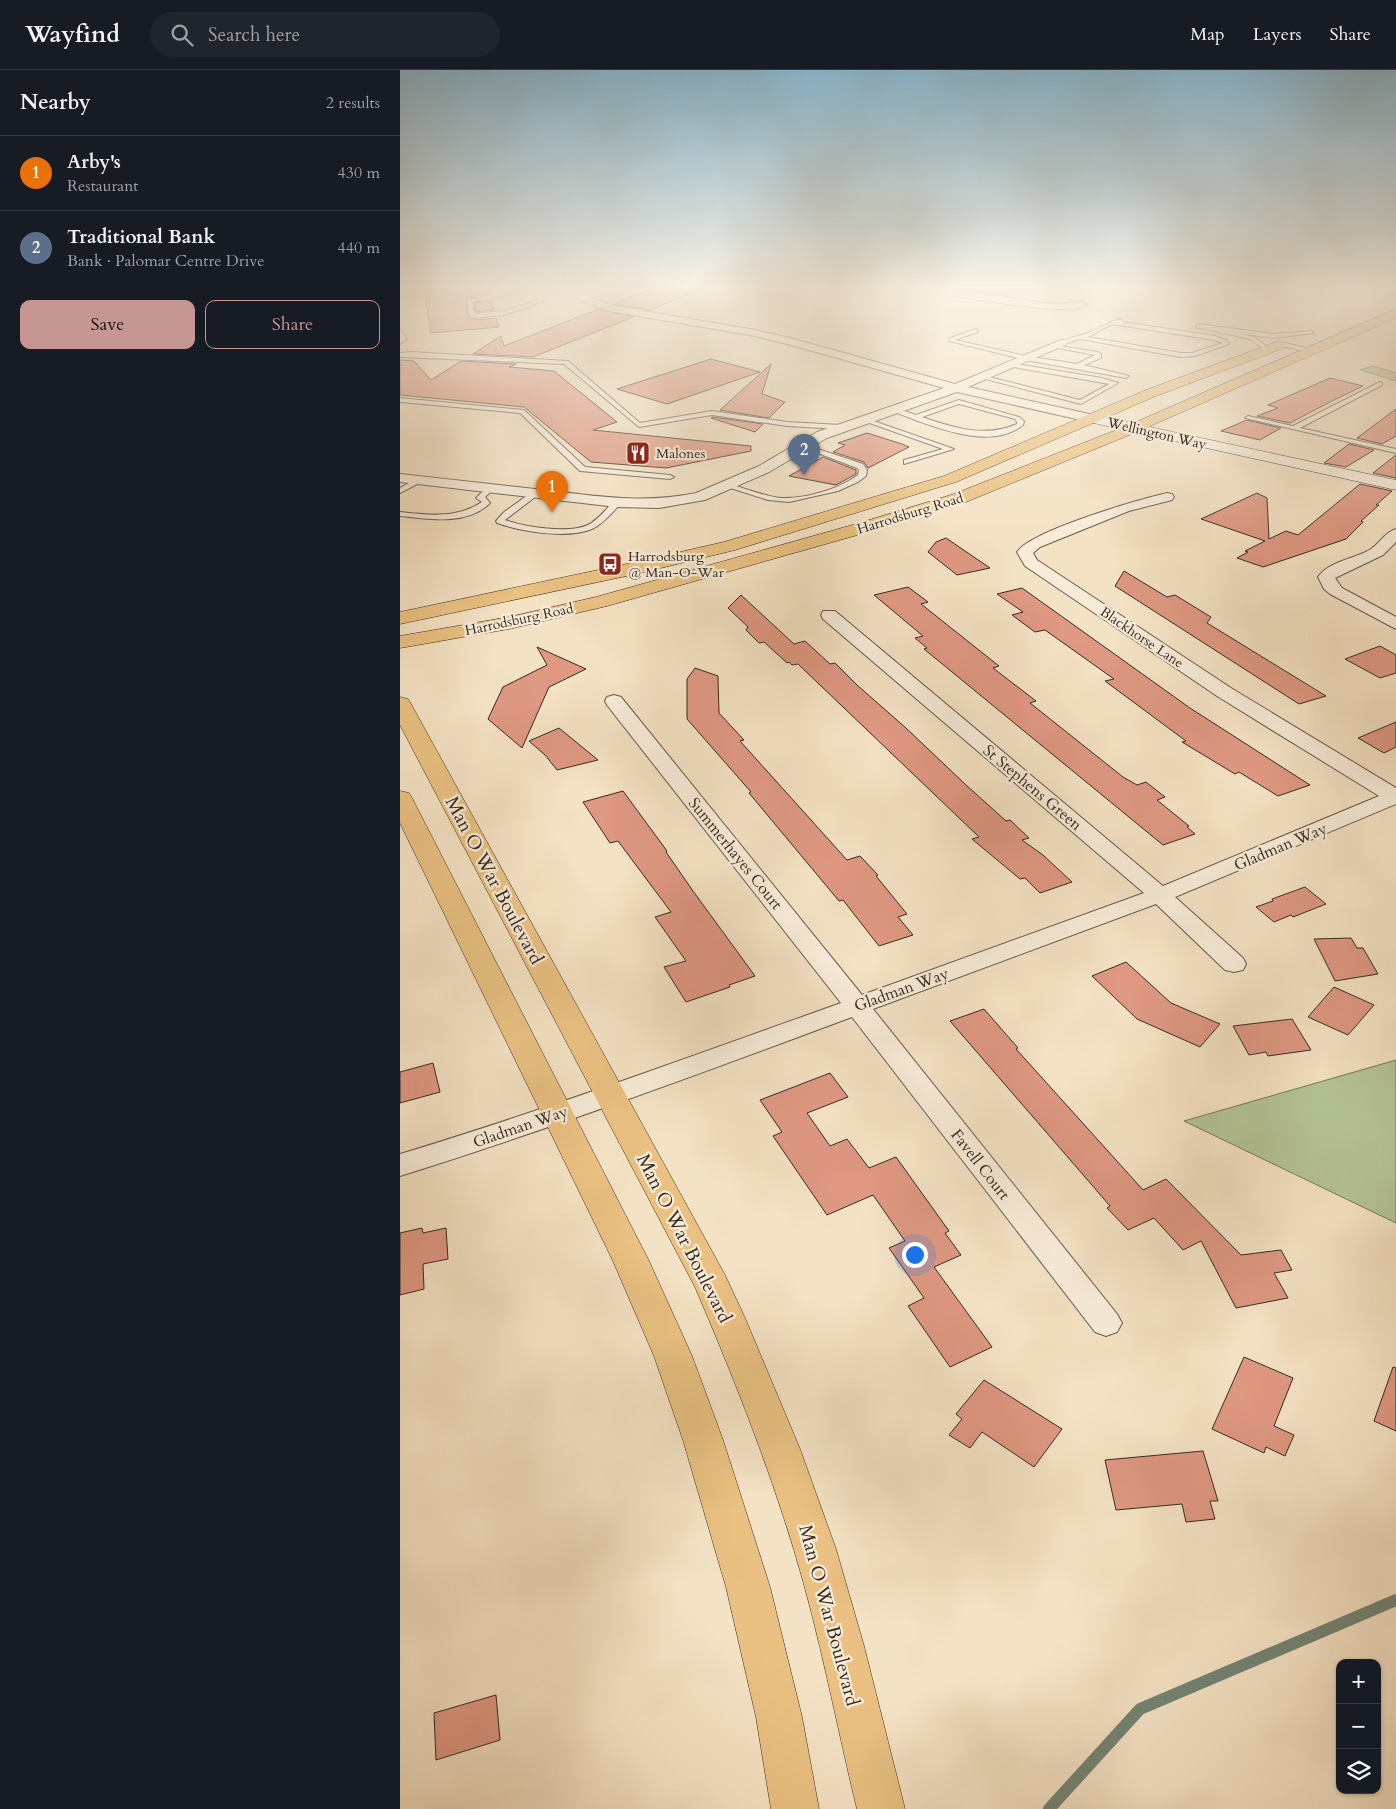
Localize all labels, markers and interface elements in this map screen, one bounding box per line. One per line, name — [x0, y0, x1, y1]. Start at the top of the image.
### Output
search box — [150, 12, 500, 57]
text: Wayfind — [25, 18, 120, 51]
icon: search — [168, 21, 196, 49]
text: Search here — [208, 22, 300, 48]
text: Map — [1190, 22, 1225, 47]
text: Layers — [1253, 22, 1302, 47]
text: Share — [1330, 22, 1371, 47]
text: Nearby — [20, 88, 91, 117]
text: 2 results — [326, 92, 380, 114]
text: Arby's — [67, 149, 121, 175]
text: 1 — [32, 162, 40, 184]
text: 430 m — [338, 162, 380, 184]
text: Restaurant — [67, 175, 138, 197]
text: Traditional Bank — [67, 224, 215, 250]
text: 2 — [32, 237, 40, 259]
text: 440 m — [338, 237, 380, 259]
text: Bank · Palomar Centre Drive — [67, 250, 265, 272]
button: Save — [20, 300, 195, 349]
button: Share — [205, 300, 380, 349]
street label: Wellington Way — [1104, 413, 1209, 454]
pin: 2 — [788, 434, 820, 475]
restaurant icon: Malones — [625, 440, 651, 466]
place label: Malones — [656, 444, 706, 463]
pin: 1 — [536, 471, 568, 512]
street label: Harrodsburg Road — [855, 488, 966, 539]
place label: Harrodsburg @ Man-O-War — [628, 547, 725, 582]
bus stop icon: Harrodsburg @ Man-O-War — [597, 551, 623, 577]
street label: Harrodsburg Road — [463, 599, 576, 640]
street label: Blackhorse Lane — [1096, 602, 1187, 672]
street label: St Stephens Green — [978, 740, 1087, 836]
street label: Man O War Boulevard — [439, 792, 549, 969]
street label: Summerhayes Court — [683, 793, 787, 914]
street label: Gladman Way — [1231, 817, 1331, 876]
street label: Gladman Way — [851, 962, 952, 1017]
street label: Gladman Way — [470, 1100, 571, 1153]
street label: Favell Court — [946, 1125, 1015, 1205]
street label: Man O War Boulevard — [630, 1149, 738, 1328]
your location — [902, 1242, 928, 1268]
street label: Man O War Boulevard — [792, 1522, 866, 1709]
map controls — [1336, 1659, 1381, 1794]
button: + — [1336, 1659, 1381, 1704]
button: − — [1336, 1704, 1381, 1749]
button: layers — [1336, 1749, 1381, 1794]

